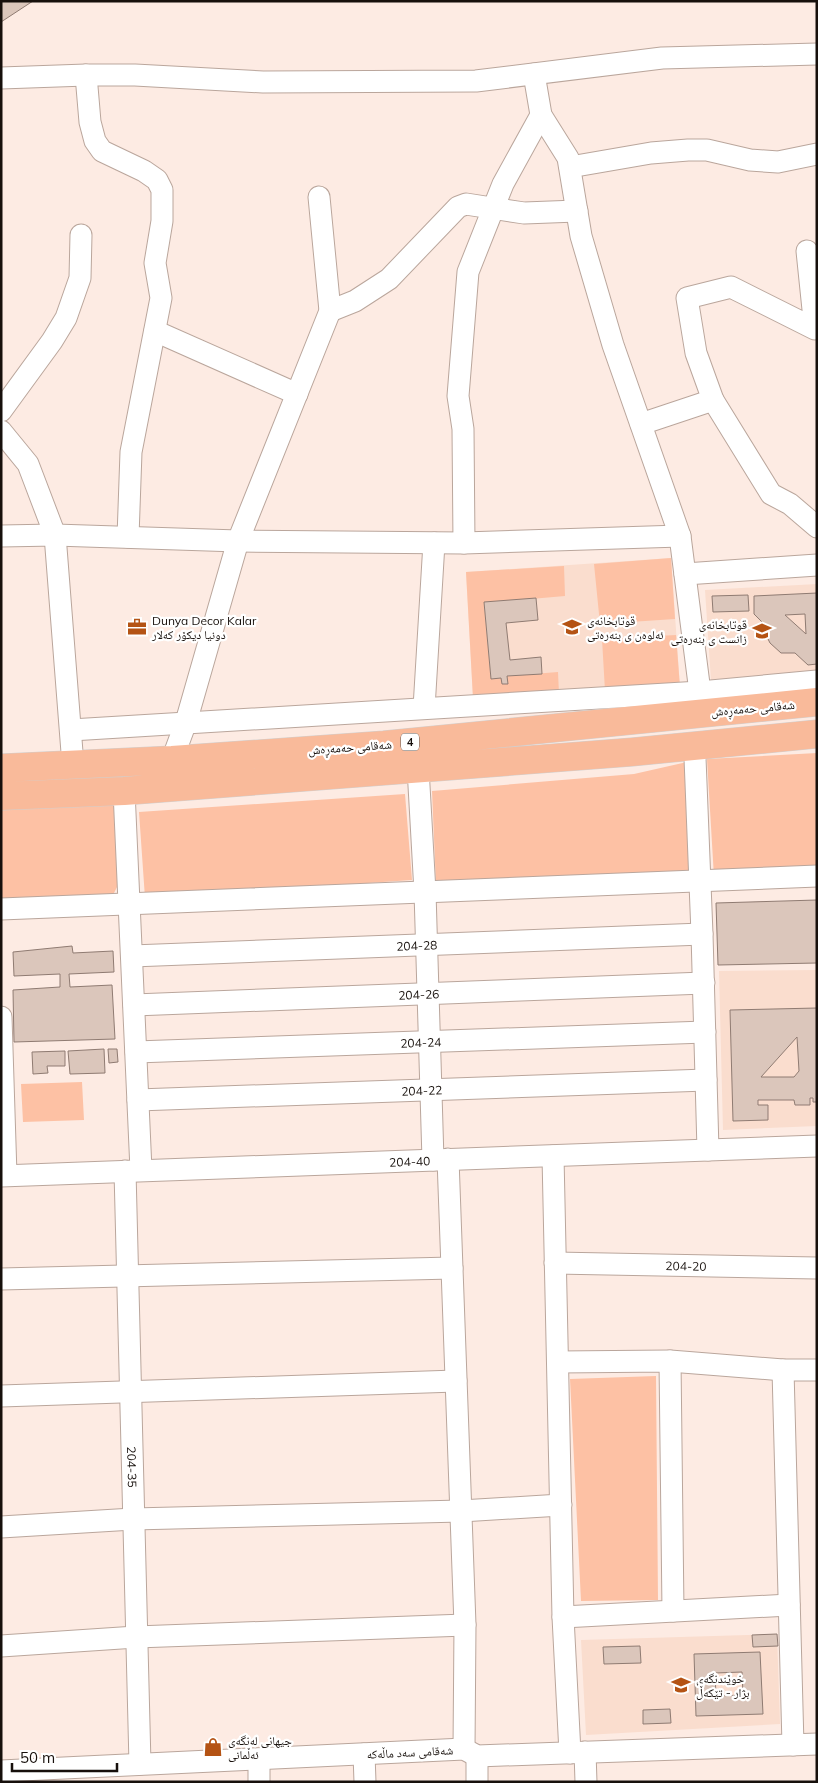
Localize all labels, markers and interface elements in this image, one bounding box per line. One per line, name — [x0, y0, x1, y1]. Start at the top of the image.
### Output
place label: Dunya Decor Kalar دونیا دیکۆر کەلار — [151, 613, 257, 642]
place label: قوتابخانەی ئەلوەن ی بنەرەتی — [587, 613, 664, 642]
office icon: Dunya Decor Kalar دونیا دیکۆر کەلار — [126, 616, 148, 638]
school or university icon: قوتابخانەی ئەلوەن ی بنەرەتی — [561, 616, 583, 638]
place label: قوتابخانەی زانست ی بنەرەتی — [671, 617, 747, 646]
school or university icon: قوتابخانەی زانست ی بنەرەتی — [751, 620, 773, 642]
street label: شەقامی حەمەڕەش — [711, 697, 796, 722]
road number: 4 — [401, 734, 419, 750]
street label: شەقامی حەمەڕەش — [308, 737, 393, 760]
street label: 204-28 — [396, 937, 438, 953]
street label: 204-26 — [398, 986, 440, 1002]
street label: 204-24 — [400, 1034, 442, 1050]
street label: 204-22 — [401, 1082, 443, 1098]
street label: 204-40 — [389, 1153, 431, 1169]
street label: 204-20 — [665, 1258, 707, 1273]
street label: 204-35 — [124, 1446, 141, 1488]
place label: خوێندنگەی بژار - تێکەڵ — [696, 1671, 750, 1700]
school or university icon: خوێندنگەی بژار - تێکەڵ — [670, 1674, 692, 1696]
place label: جیهانی لەنگەی ئەڵمانی — [228, 1733, 292, 1762]
shop icon: جیهانی لەنگەی ئەڵمانی — [202, 1736, 224, 1758]
scale bar — [12, 1740, 118, 1772]
street label: شەقامی سەد ماڵەکە — [366, 1742, 454, 1762]
text: 50 m — [20, 1748, 55, 1767]

